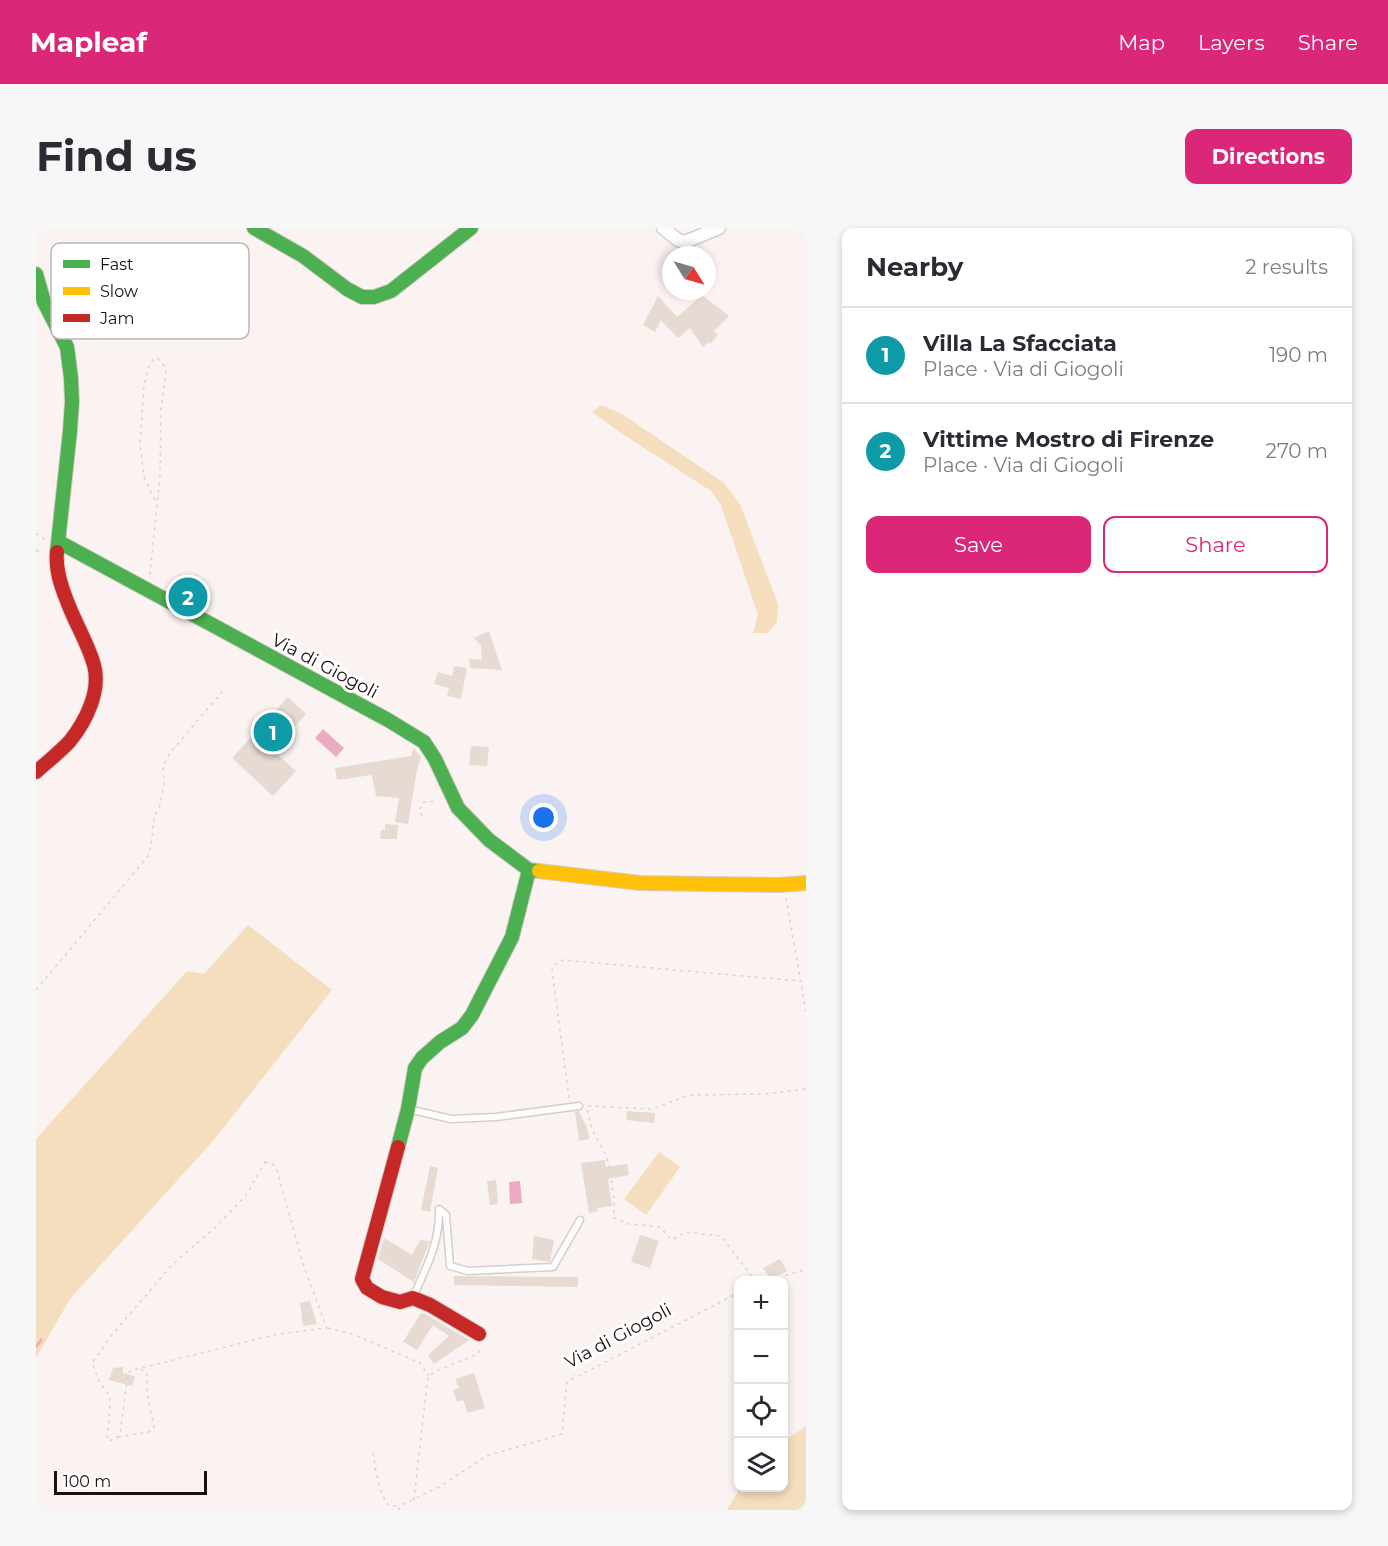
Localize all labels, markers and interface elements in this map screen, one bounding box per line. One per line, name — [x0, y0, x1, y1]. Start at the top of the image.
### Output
text: Mapleaf — [30, 25, 147, 59]
text: Map — [1118, 30, 1165, 55]
text: Layers — [1198, 30, 1265, 55]
text: Share — [1298, 30, 1358, 55]
button: Directions — [1185, 129, 1352, 184]
text: Find us — [36, 130, 197, 182]
legend — [51, 243, 249, 339]
north arrow — [662, 246, 716, 300]
text: Nearby — [866, 251, 963, 283]
text: Fast — [100, 255, 134, 274]
text: 2 results — [1245, 255, 1328, 279]
text: Slow — [100, 282, 138, 301]
text: Jam — [99, 309, 134, 328]
text: Villa La Sfacciata — [923, 330, 1117, 357]
text: 1 — [882, 343, 889, 367]
text: 190 m — [1269, 343, 1328, 367]
text: Place · Via di Giogoli — [923, 357, 1124, 381]
text: Vittime Mostro di Firenze — [923, 426, 1214, 453]
text: 2 — [880, 439, 891, 463]
text: 270 m — [1266, 439, 1328, 463]
text: Place · Via di Giogoli — [923, 453, 1124, 477]
button: Save — [866, 516, 1091, 573]
button: Share — [1103, 516, 1328, 573]
pin: 2 — [168, 574, 208, 620]
street label: Via di Giogoli — [268, 629, 382, 703]
pin: 1 — [254, 710, 292, 754]
your location — [529, 803, 558, 832]
map controls — [734, 1276, 788, 1492]
button: + — [734, 1276, 788, 1330]
street label: Via di Giogoli — [561, 1299, 675, 1373]
button: − — [734, 1330, 788, 1384]
button: locate — [734, 1384, 788, 1438]
button: layers — [734, 1438, 788, 1492]
scale bar — [54, 1468, 207, 1496]
text: 100 m — [63, 1472, 111, 1491]

